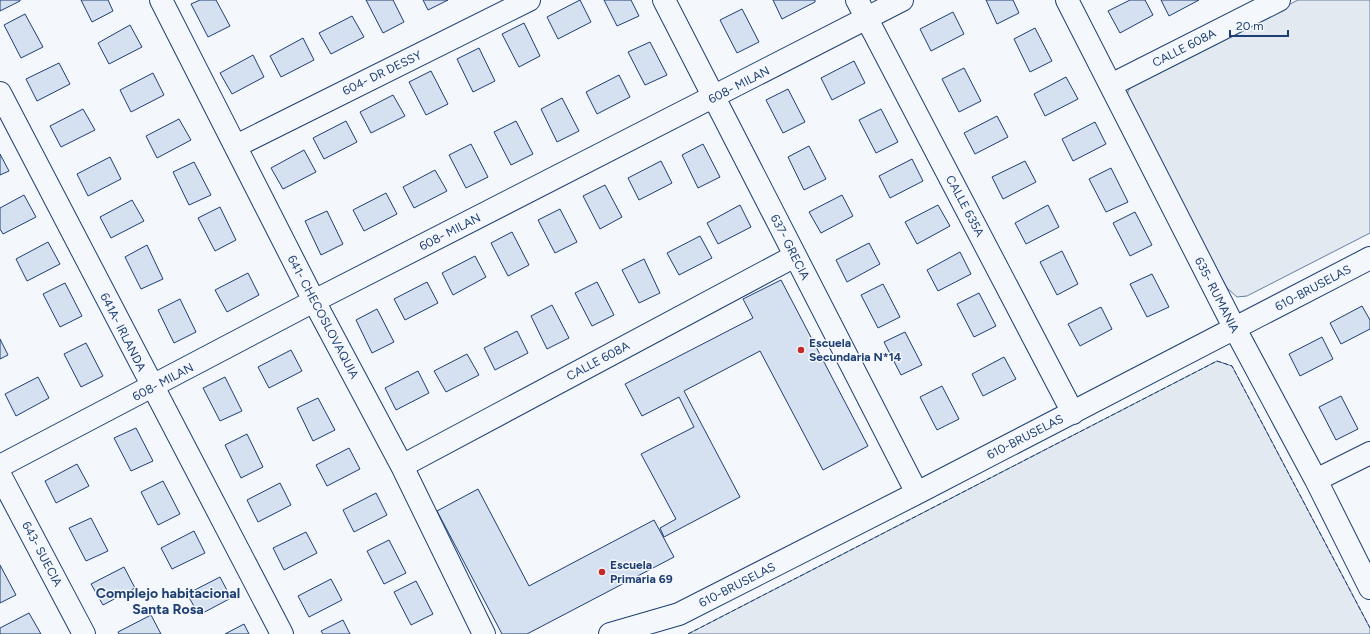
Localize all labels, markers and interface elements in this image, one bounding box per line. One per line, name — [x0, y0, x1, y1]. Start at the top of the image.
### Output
scale bar — [1230, 12, 1288, 38]
text: 20 m — [1236, 19, 1264, 33]
street label: CALLE 608A — [1150, 26, 1218, 70]
street label: 604- DR DESSY — [340, 48, 424, 98]
street label: 608- MILAN — [706, 64, 772, 106]
street label: CALLE 635A — [943, 173, 987, 239]
street label: 608- MILAN — [417, 211, 483, 253]
street label: 637- GRECIA — [768, 212, 812, 282]
street label: 641- CHECOSLOVAQUIA — [285, 253, 361, 381]
street label: 635- RUMANIA — [1192, 255, 1242, 335]
street label: 610-BRUSELAS — [1273, 262, 1353, 314]
street label: 641A- IRLANDA — [97, 290, 149, 374]
place label: Escuela Secundaria N*14 — [809, 336, 902, 364]
street label: CALLE 608A — [564, 339, 632, 383]
marker: Escuela Secundaria N*14 — [796, 345, 806, 355]
street label: 608- MILAN — [130, 360, 196, 404]
street label: 610-BRUSELAS — [984, 412, 1066, 462]
street label: 643- SUECIA — [19, 519, 65, 589]
place label: Escuela Primaria 69 — [610, 558, 673, 586]
street label: 610-BRUSELAS — [696, 560, 778, 610]
marker: Escuela Primaria 69 — [597, 567, 607, 577]
district label: Complejo habitacional Santa Rosa — [96, 585, 240, 618]

